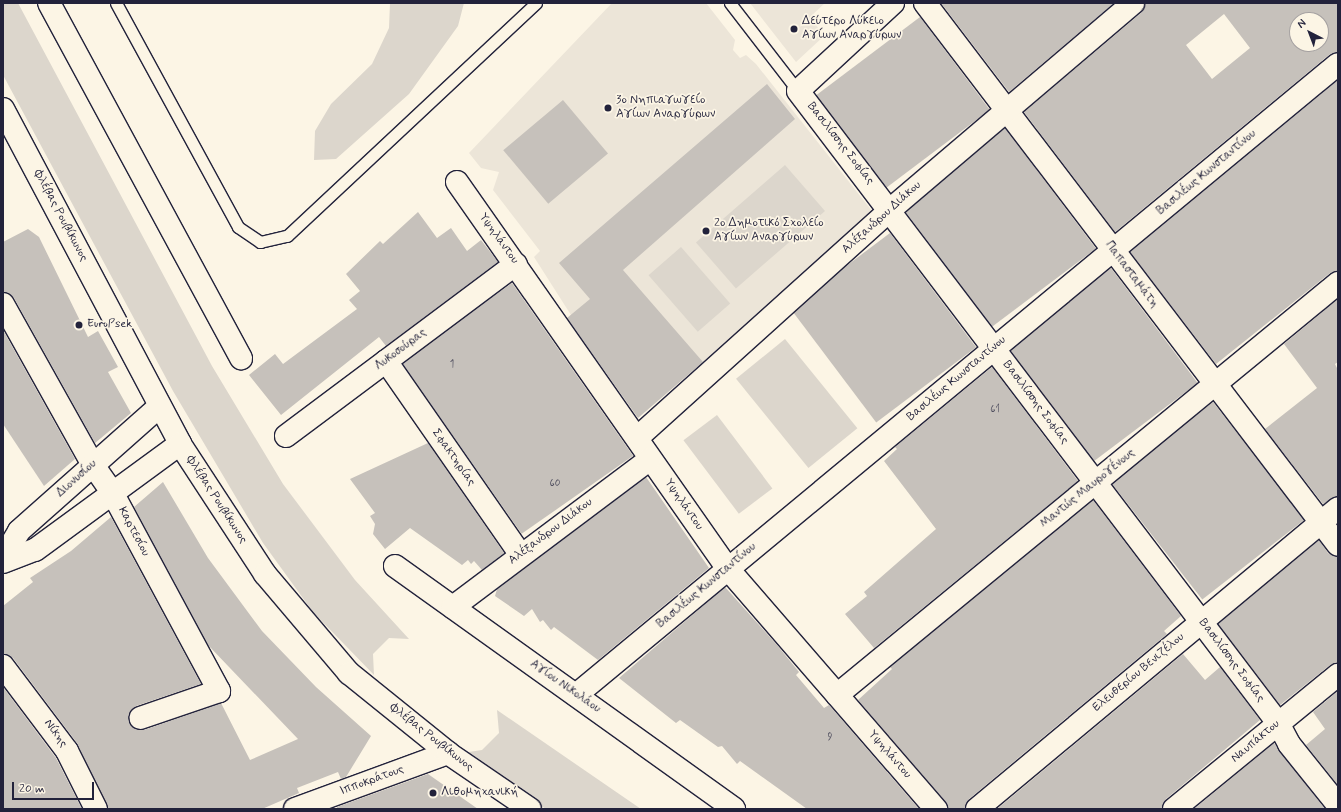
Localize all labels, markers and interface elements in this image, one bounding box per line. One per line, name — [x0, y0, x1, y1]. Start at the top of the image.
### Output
north arrow — [1289, 12, 1329, 52]
place label: Δεύτερο Λύκειο Αγίων Αναργύρων — [802, 15, 901, 43]
text: N — [1294, 16, 1309, 31]
marker: Δεύτερο Λύκειο Αγίων Αναργύρων — [789, 24, 799, 34]
place label: 3ο Νηπιαγωγείο Αγίων Αναργύρων — [616, 94, 715, 122]
street label: Βασιλίσσης Σοφίας — [803, 100, 877, 188]
marker: 3ο Νηπιαγωγείο Αγίων Αναργύρων — [603, 103, 613, 113]
street label: Βασιλέως Κωνσταντίνου — [1154, 127, 1260, 219]
street label: Φλέβας Ρουβίκωνος — [30, 168, 90, 264]
street label: Αλέξανδρου Διάκου — [839, 179, 925, 257]
street label: Υψηλάντου — [475, 211, 521, 267]
place label: 2ο Δημοτικό Σχολείο Αγίων Αναργύρων — [714, 217, 824, 245]
marker: 2ο Δημοτικό Σχολείο Αγίων Αναργύρων — [701, 226, 711, 236]
street label: Παπασταμάτη — [1101, 239, 1161, 311]
place label: EuroPsek — [87, 318, 132, 332]
marker: EuroPsek — [74, 320, 84, 330]
street label: Λυκοσούρας — [372, 326, 430, 374]
street label: Βασιλέως Κωνσταντίνου — [904, 333, 1010, 425]
house number: 1 — [450, 359, 454, 371]
street label: Βασιλίσσης Σοφίας — [999, 359, 1071, 447]
house number: 61 — [990, 404, 1000, 416]
street label: Σφακτηρίας — [428, 427, 478, 489]
street label: Μαντώς Μαυρογένους — [1038, 446, 1138, 532]
street label: Φλέβας Ρουβίκωνος — [182, 453, 250, 547]
street label: Διονυσίου — [54, 457, 100, 501]
street label: Υψηλάντου — [660, 477, 706, 533]
house number: 60 — [550, 478, 560, 490]
street label: Αλέξανδρου Διάκου — [506, 496, 596, 568]
street label: Καρτεσίου — [114, 505, 152, 559]
street label: Βασιλέως Κωνσταντίνου — [654, 540, 760, 632]
street label: Βασιλίσσης Σοφίας — [1195, 617, 1267, 705]
street label: Ελευθερίου Βενιζέλου — [1090, 631, 1188, 715]
street label: Αγίου Νικολάου — [527, 657, 603, 717]
street label: Φλέβας Ρουβίκωνος — [386, 701, 476, 775]
street label: Νίκης — [40, 717, 70, 751]
street label: Ναυπάκτου — [1229, 718, 1283, 766]
street label: Υψηλάντου — [864, 728, 914, 782]
house number: 9 — [828, 732, 832, 744]
street label: Ιπποκράτους — [338, 763, 406, 799]
scale bar — [14, 774, 96, 800]
text: 20 m — [19, 781, 45, 797]
place label: Λιθομηχανική — [441, 786, 518, 800]
marker: Λιθομηχανική — [428, 788, 438, 798]

